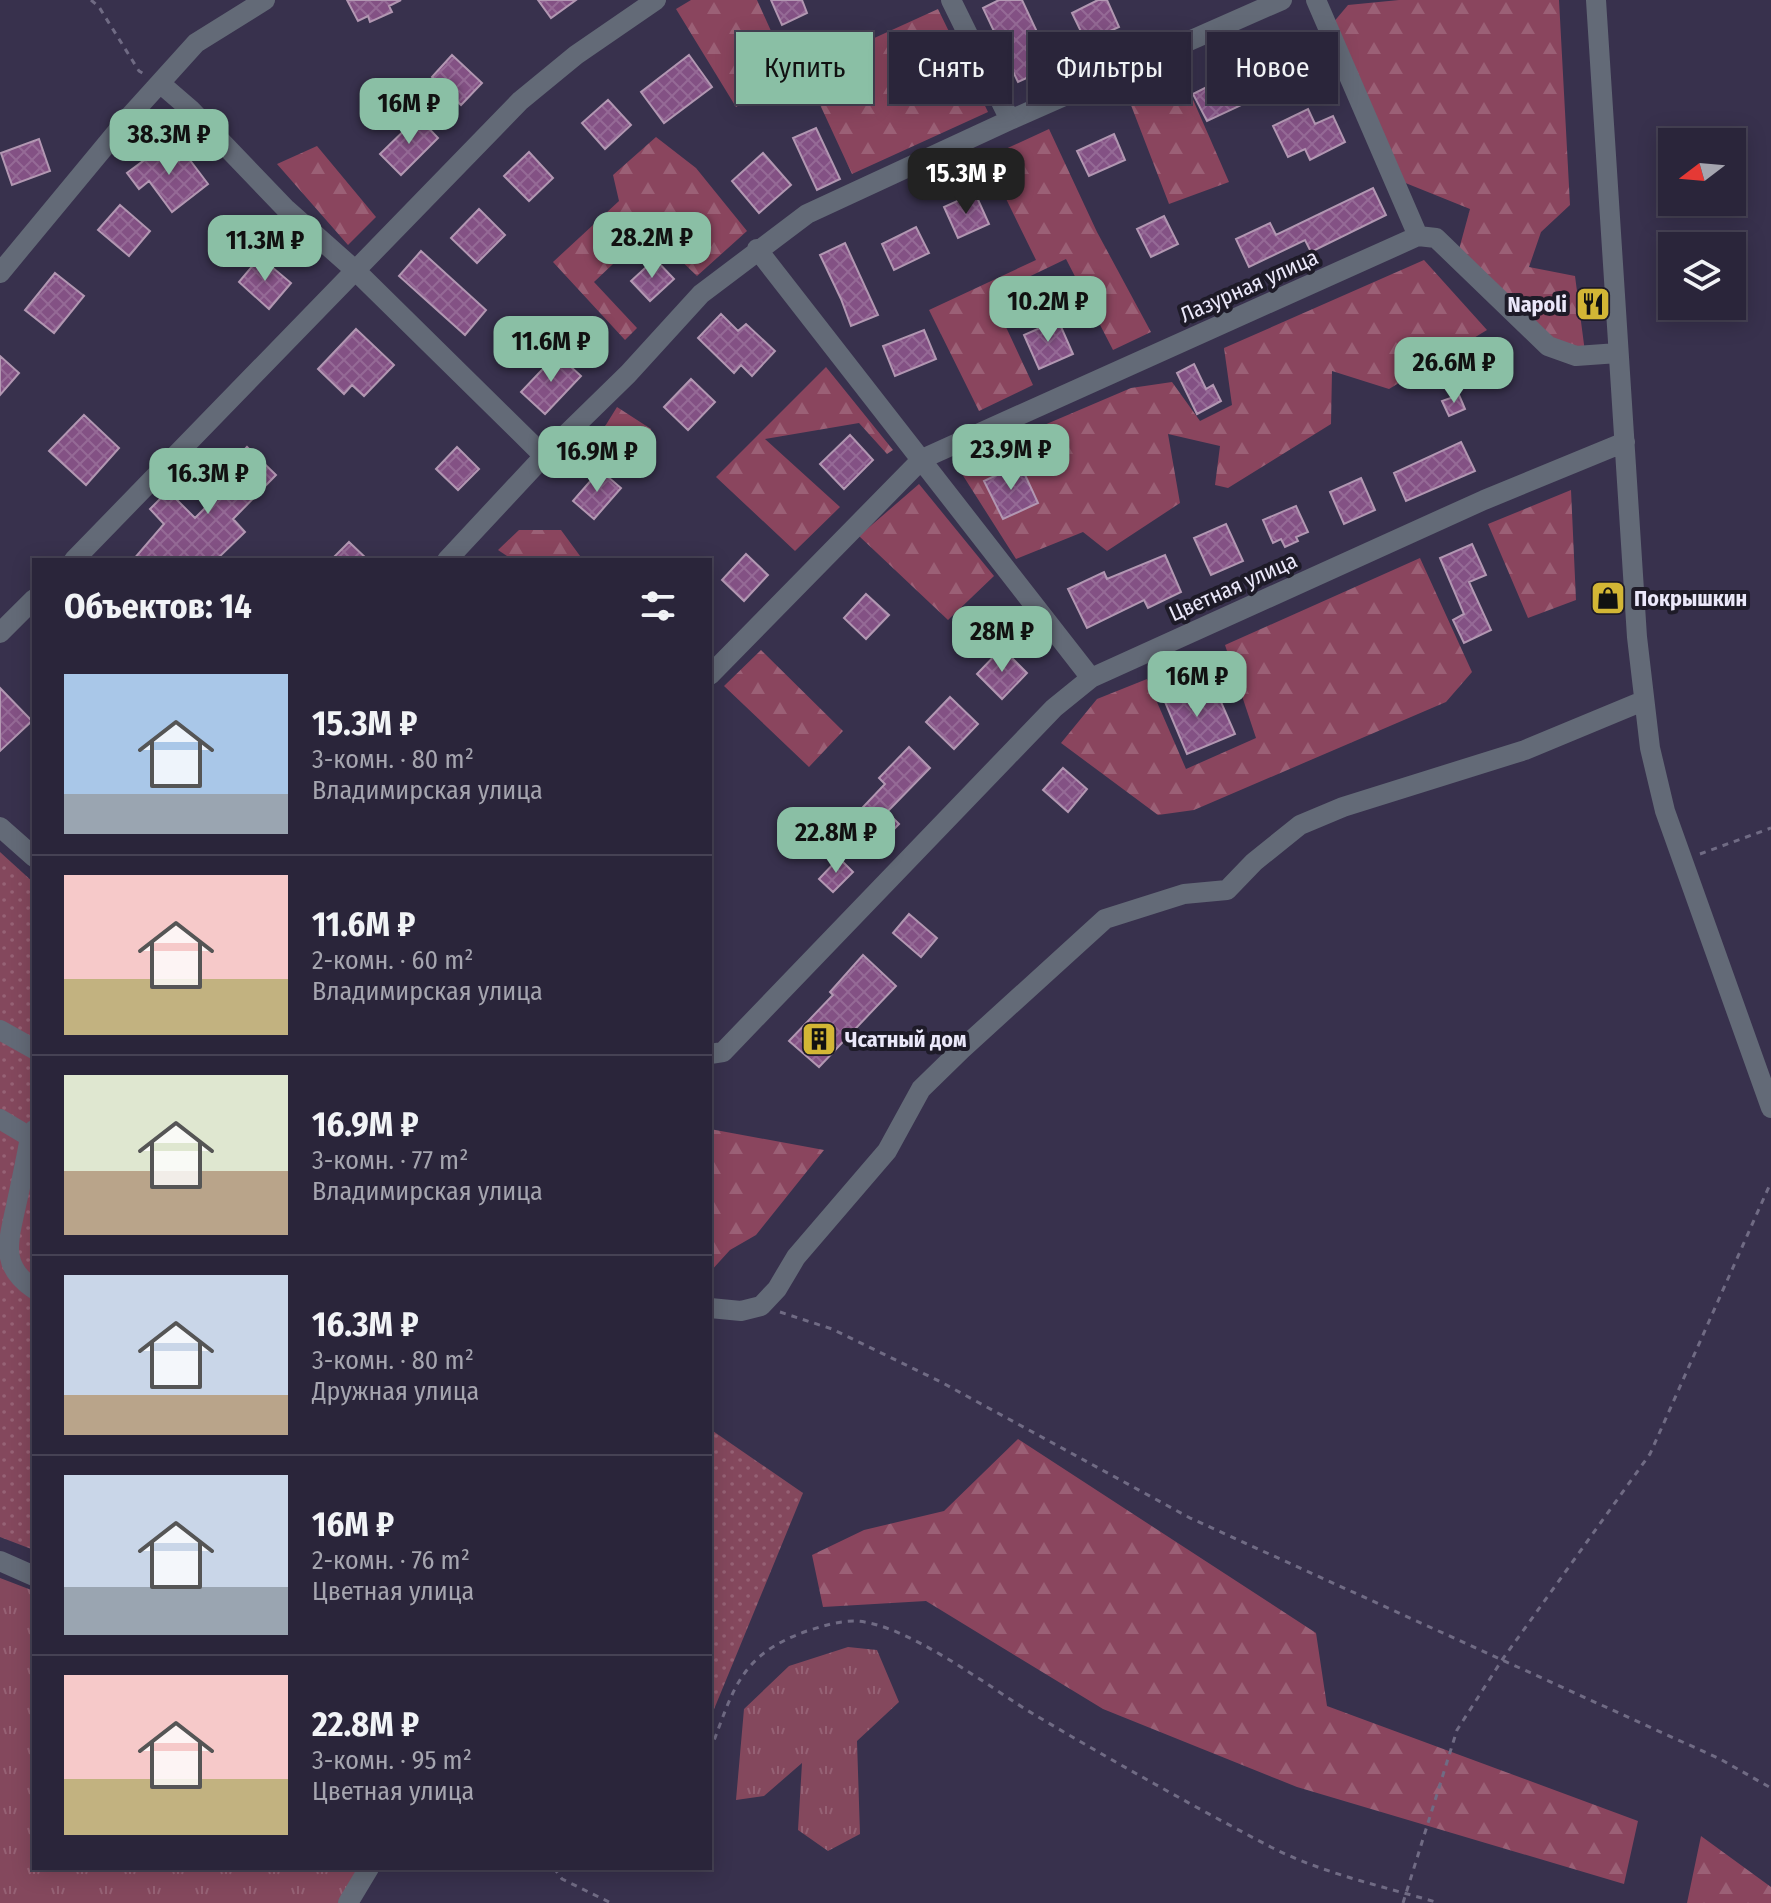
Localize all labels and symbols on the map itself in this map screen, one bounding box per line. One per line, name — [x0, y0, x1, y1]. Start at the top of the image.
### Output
pin: 16M ₽ — [353, 78, 465, 146]
pin: 38.3M ₽ — [95, 109, 243, 177]
north arrow — [1658, 128, 1746, 216]
pin: 15.3M ₽ — [892, 148, 1040, 216]
pin: 28.2M ₽ — [578, 212, 726, 280]
pin: 11.3M ₽ — [191, 215, 339, 283]
street label: Лазурная улица — [1176, 243, 1322, 329]
pin: 10.2M ₽ — [974, 276, 1122, 344]
restaurant icon: Napoli — [1574, 285, 1612, 323]
place label: Napoli — [1507, 291, 1567, 318]
pin: 11.6M ₽ — [477, 316, 625, 384]
pin: 26.6M ₽ — [1380, 337, 1528, 405]
pin: 23.9M ₽ — [937, 424, 1085, 492]
pin: 16.9M ₽ — [523, 426, 671, 494]
pin: 16.3M ₽ — [134, 448, 282, 516]
street label: Цветная улица — [1165, 547, 1301, 627]
shop icon: Покрышкин — [1589, 579, 1627, 617]
place label: Покрышкин — [1634, 585, 1747, 612]
pin: 28M ₽ — [946, 606, 1058, 674]
pin: 16M ₽ — [1141, 651, 1253, 719]
pin: 22.8M ₽ — [762, 807, 910, 875]
building icon: Чсатный дом — [800, 1020, 838, 1058]
place label: Чсатный дом — [845, 1026, 966, 1053]

